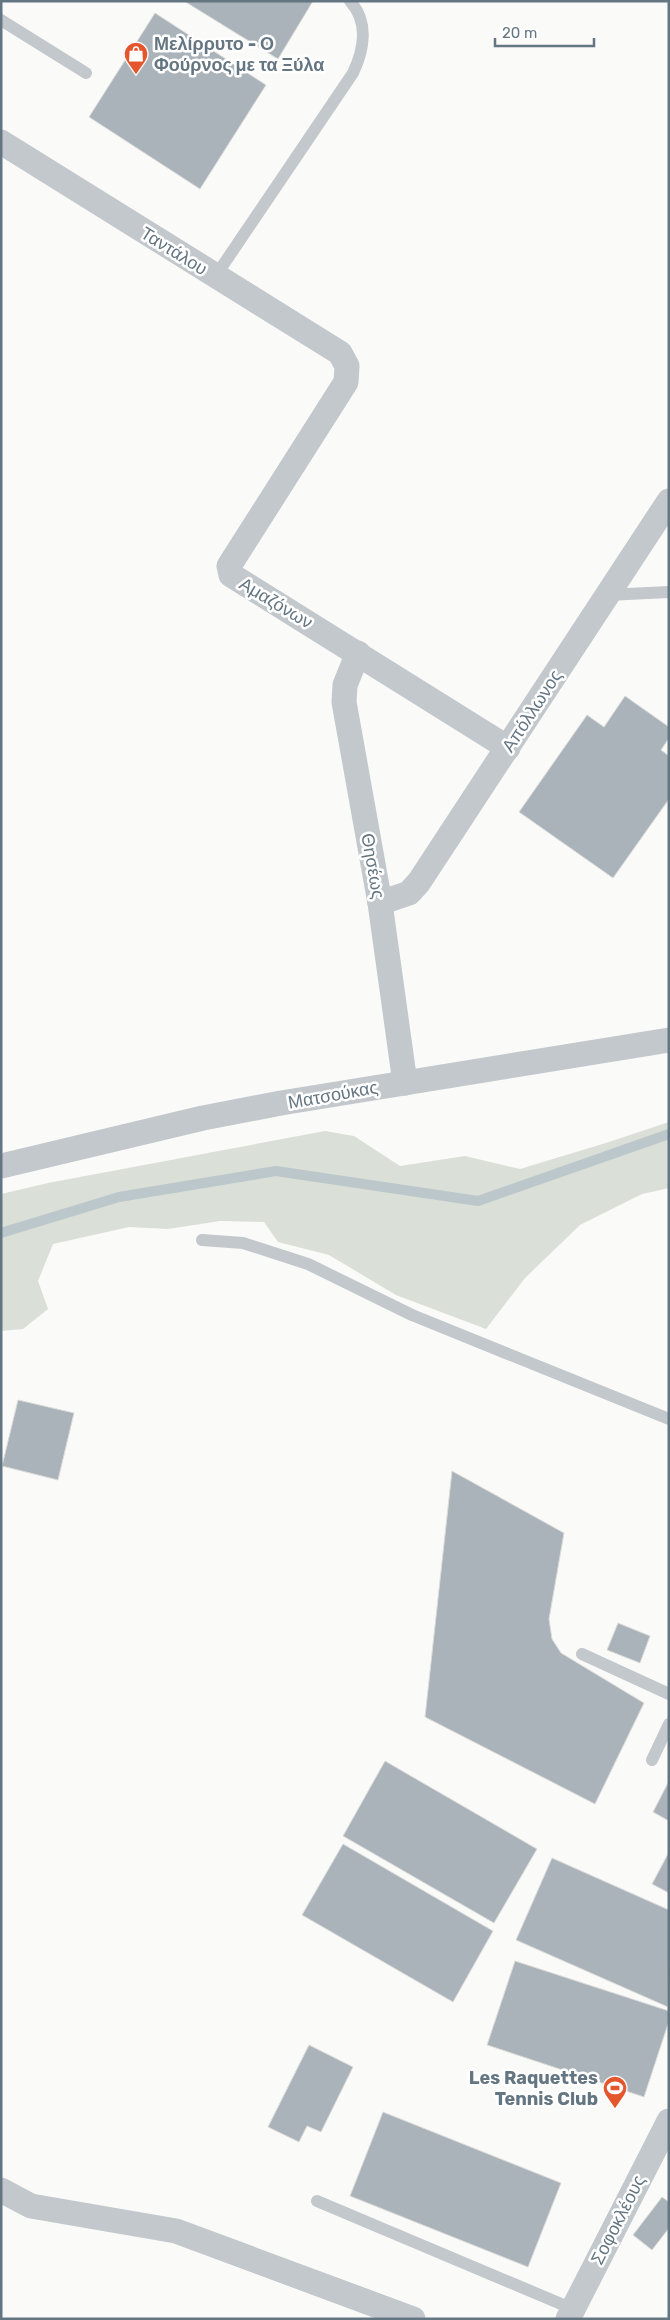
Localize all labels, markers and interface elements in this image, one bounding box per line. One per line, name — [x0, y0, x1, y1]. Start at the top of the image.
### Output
scale bar — [495, 15, 594, 47]
text: 20 m — [502, 24, 537, 42]
place label: Μελίρρυτο - Ο Φούρνος με τα Ξύλα — [154, 33, 324, 76]
shop icon: Μελίρρυτο - Ο Φούρνος με τα Ξύλα — [123, 41, 149, 75]
street label: Ταντάλου — [137, 222, 211, 280]
street label: Αμαζόνων — [235, 573, 317, 633]
street label: Απόλλωνος — [497, 666, 567, 756]
street label: Θησέως — [356, 832, 390, 901]
street label: Ματσούκας — [286, 1076, 380, 1114]
place label: Les Raquettes Tennis Club — [469, 2067, 598, 2110]
sports icon: Les Raquettes Tennis Club — [602, 2075, 628, 2109]
street label: Σοφοκλέους — [586, 2171, 650, 2268]

